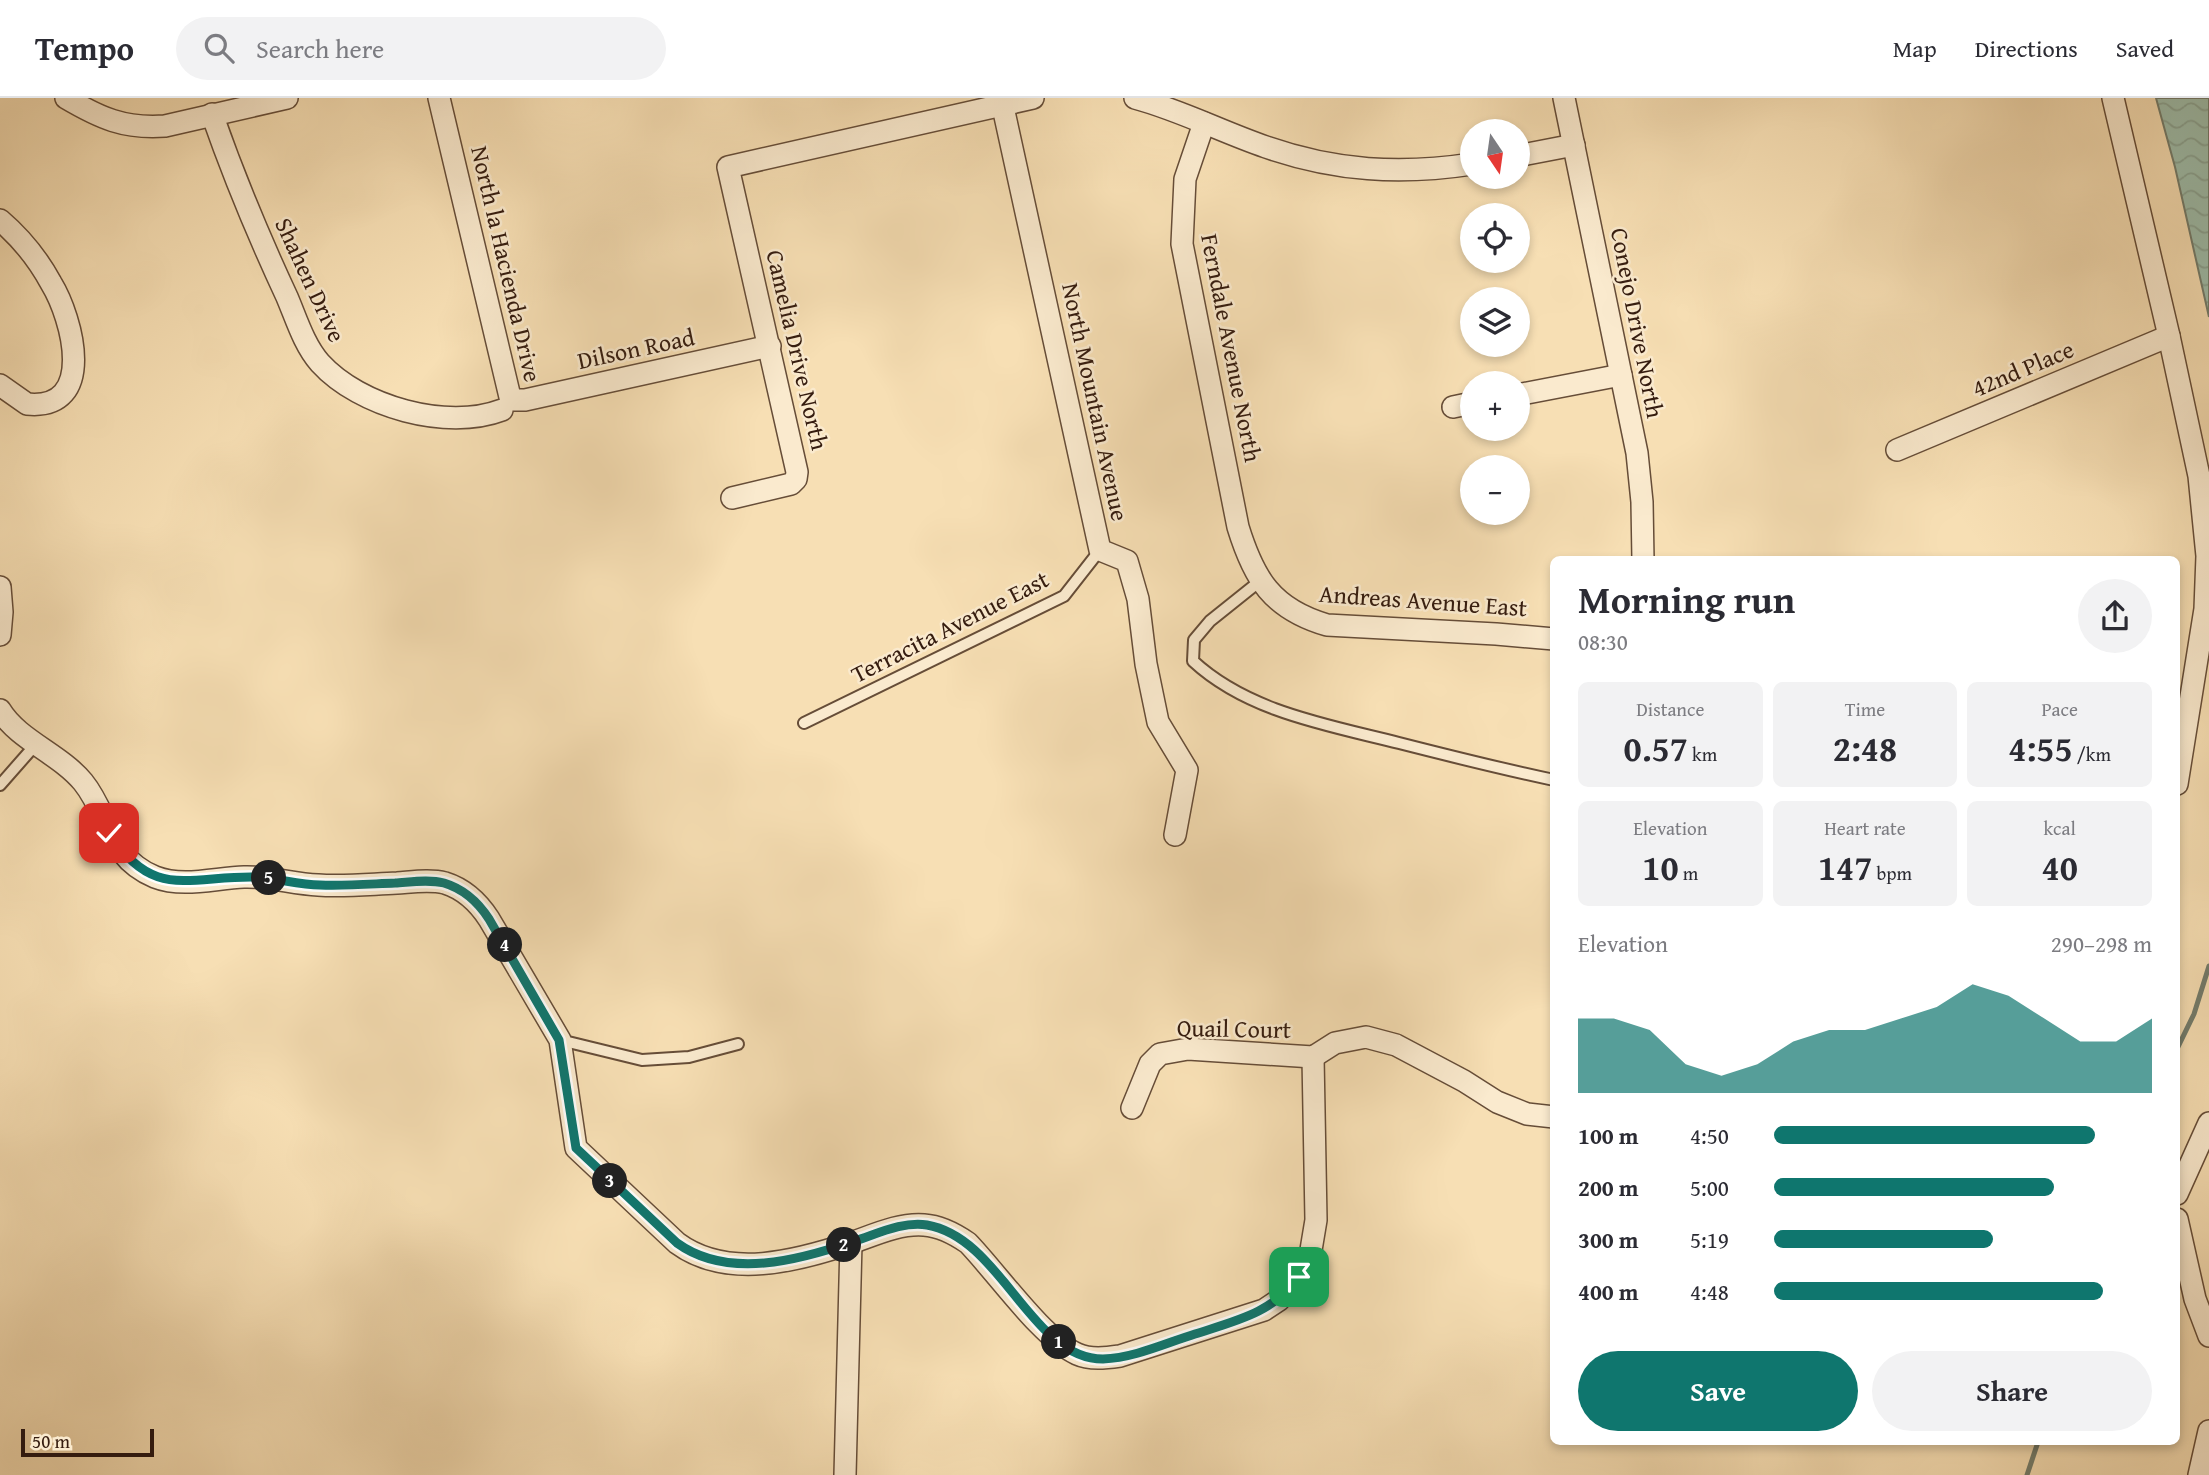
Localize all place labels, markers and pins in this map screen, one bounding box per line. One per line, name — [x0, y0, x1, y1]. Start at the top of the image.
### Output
pin — [79, 803, 139, 863]
pin: 5 — [252, 860, 286, 896]
pin: 4 — [488, 928, 522, 962]
pin: 3 — [592, 1164, 628, 1198]
pin: 2 — [826, 1228, 862, 1262]
pin — [1269, 1247, 1329, 1307]
pin: 1 — [1042, 1324, 1076, 1360]

